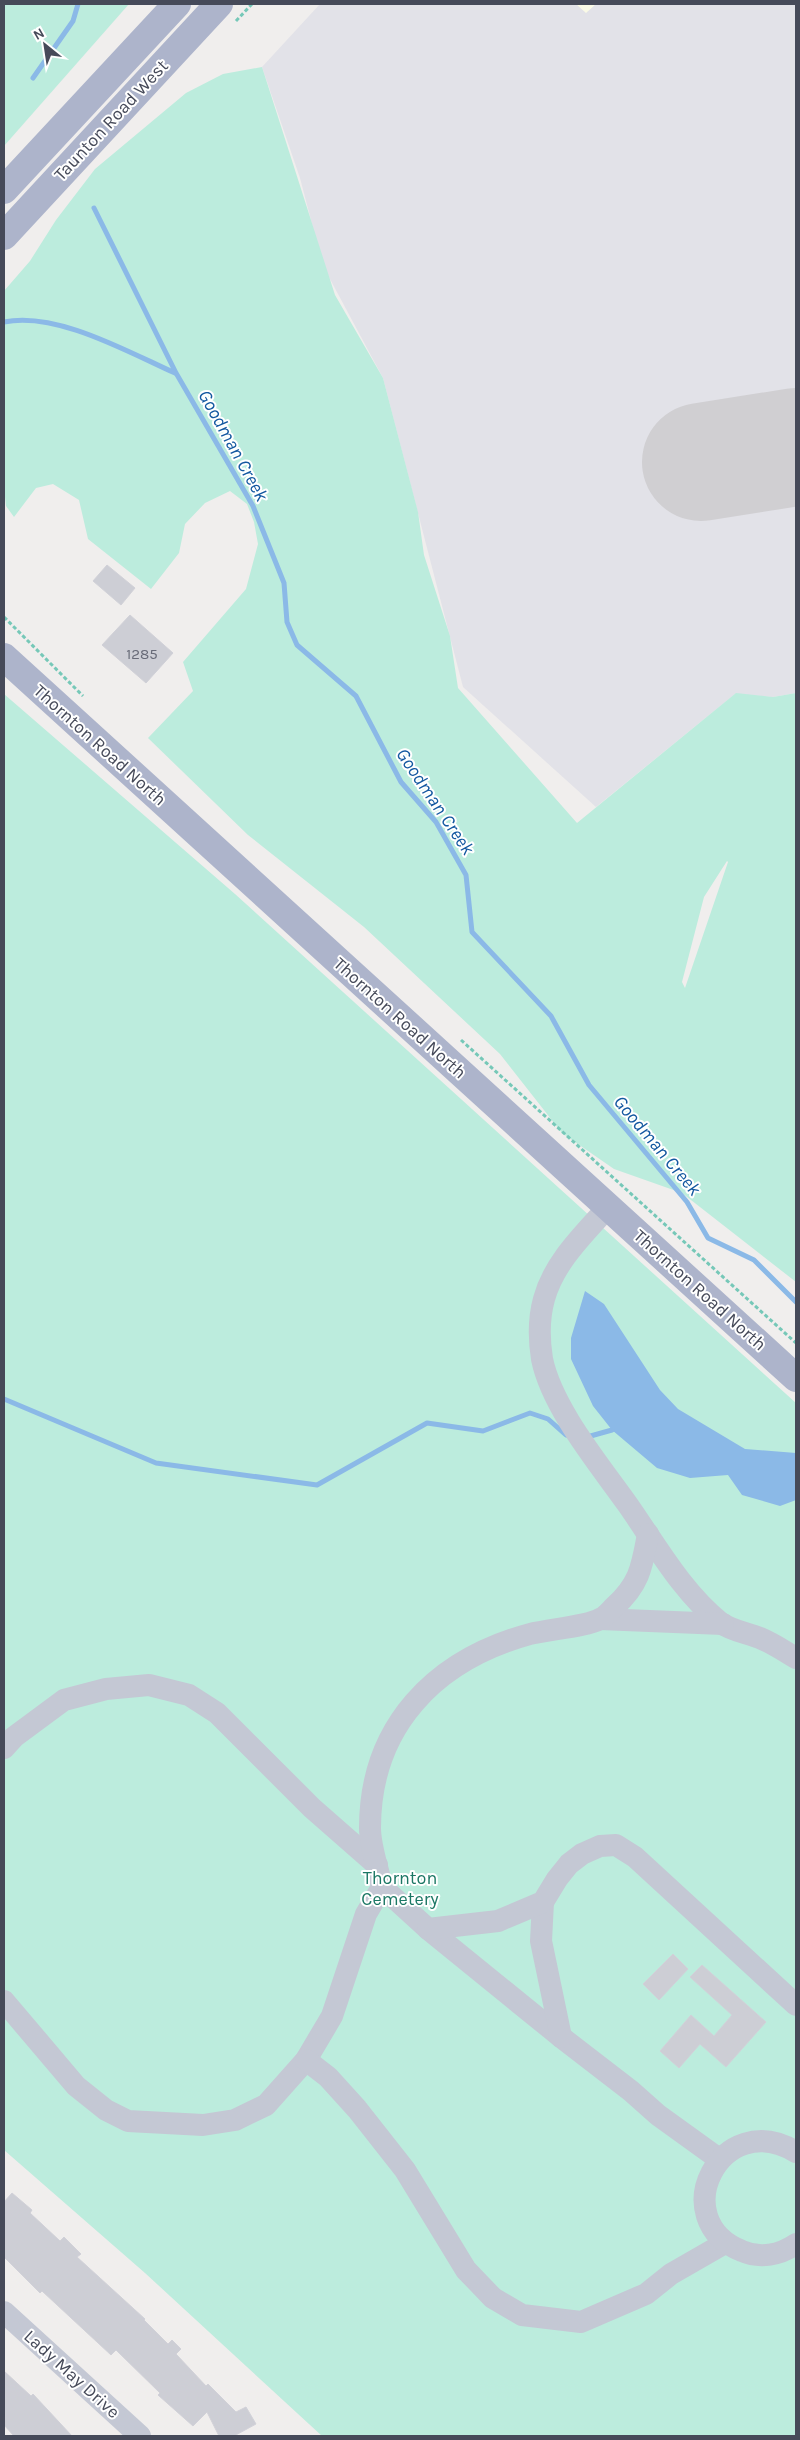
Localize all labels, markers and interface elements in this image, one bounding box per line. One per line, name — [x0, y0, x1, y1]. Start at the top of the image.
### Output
north arrow — [20, 20, 70, 70]
text: N — [30, 24, 47, 44]
street label: Taunton Road West — [49, 55, 173, 185]
water label: Goodman Creek — [193, 386, 273, 505]
house number: 1285 — [126, 645, 158, 663]
street label: Thornton Road North — [29, 680, 171, 810]
water label: Goodman Creek — [391, 744, 479, 859]
street label: Thornton Road North — [329, 953, 471, 1083]
water label: Goodman Creek — [609, 1091, 706, 1200]
street label: Thornton Road North — [629, 1225, 771, 1355]
park label: Thornton Cemetery — [361, 1867, 439, 1910]
street label: Lady May Drive — [19, 2325, 125, 2423]

